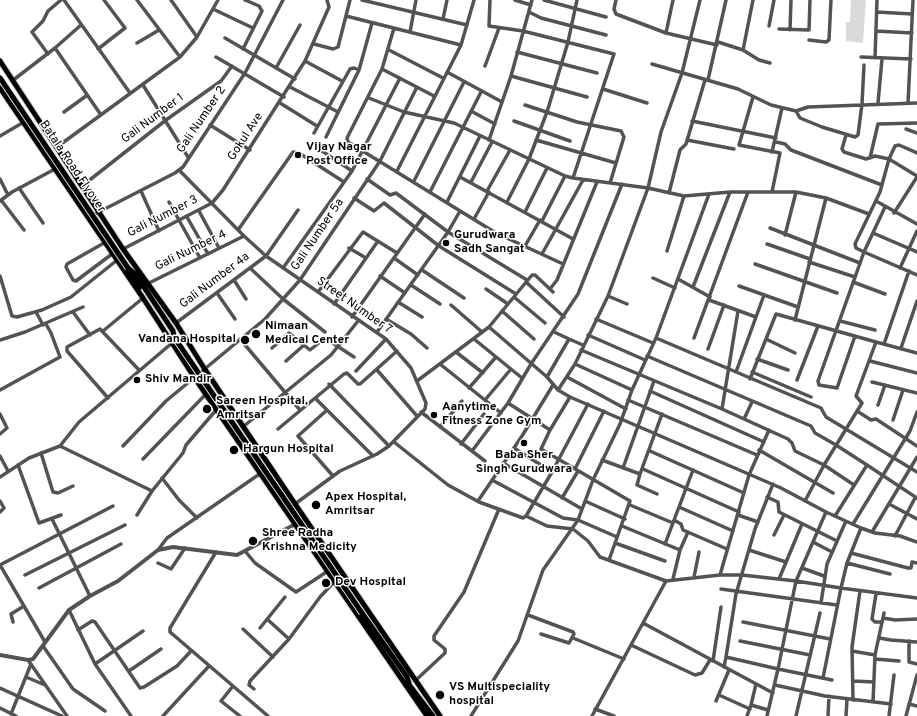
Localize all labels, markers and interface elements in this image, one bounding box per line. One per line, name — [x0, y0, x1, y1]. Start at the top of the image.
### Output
street label: Gali Number 2 — [174, 84, 230, 156]
street label: Gali Number 1 — [119, 91, 187, 147]
street label: Gokul Ave — [225, 110, 267, 164]
street label: Batala Road Flyover — [36, 118, 108, 216]
place label: Vijay Nagar Post Office — [306, 141, 372, 169]
marker: Vijay Nagar Post Office — [293, 150, 303, 160]
street label: Gali Number 3 — [125, 193, 201, 241]
street label: Gali Number 5a — [289, 196, 347, 274]
street label: Gali Number 4 — [153, 228, 229, 274]
place label: Gurudwara Sadh Sangat — [454, 229, 525, 257]
marker: Gurudwara Sadh Sangat — [441, 238, 451, 248]
street label: Gali Number 4a — [177, 250, 253, 312]
street label: Street Number 7 — [314, 275, 394, 337]
place label: Nimaan Medical Center — [265, 320, 349, 348]
marker: Nimaan Medical Center — [250, 328, 262, 340]
place label: Vandana Hospital — [138, 333, 236, 347]
marker: Vandana Hospital — [239, 334, 251, 346]
place label: Shiv Mandir — [145, 373, 212, 387]
marker: Shiv Mandir — [132, 375, 142, 385]
place label: Sareen Hospital, Amritsar — [216, 395, 308, 423]
place label: Aanytime Fitness Zone Gym — [442, 401, 541, 429]
marker: Sareen Hospital, Amritsar — [201, 403, 213, 415]
marker: Aanytime Fitness Zone Gym — [429, 410, 439, 420]
marker: Baba Sher Singh Gurudwara — [519, 438, 529, 448]
place label: Hargun Hospital — [243, 443, 334, 457]
marker: Hargun Hospital — [228, 444, 240, 456]
place label: Baba Sher Singh Gurudwara — [476, 449, 572, 477]
place label: Apex Hospital, Amritsar — [325, 491, 406, 519]
marker: Apex Hospital, Amritsar — [310, 499, 322, 511]
place label: Shree Radha Krishna Medicity — [262, 527, 357, 555]
marker: Shree Radha Krishna Medicity — [247, 535, 259, 547]
place label: Dev Hospital — [335, 576, 406, 590]
marker: Dev Hospital — [320, 577, 332, 589]
place label: VS Multispeciality hospital — [449, 681, 550, 709]
marker: VS Multispeciality hospital — [434, 689, 446, 701]

